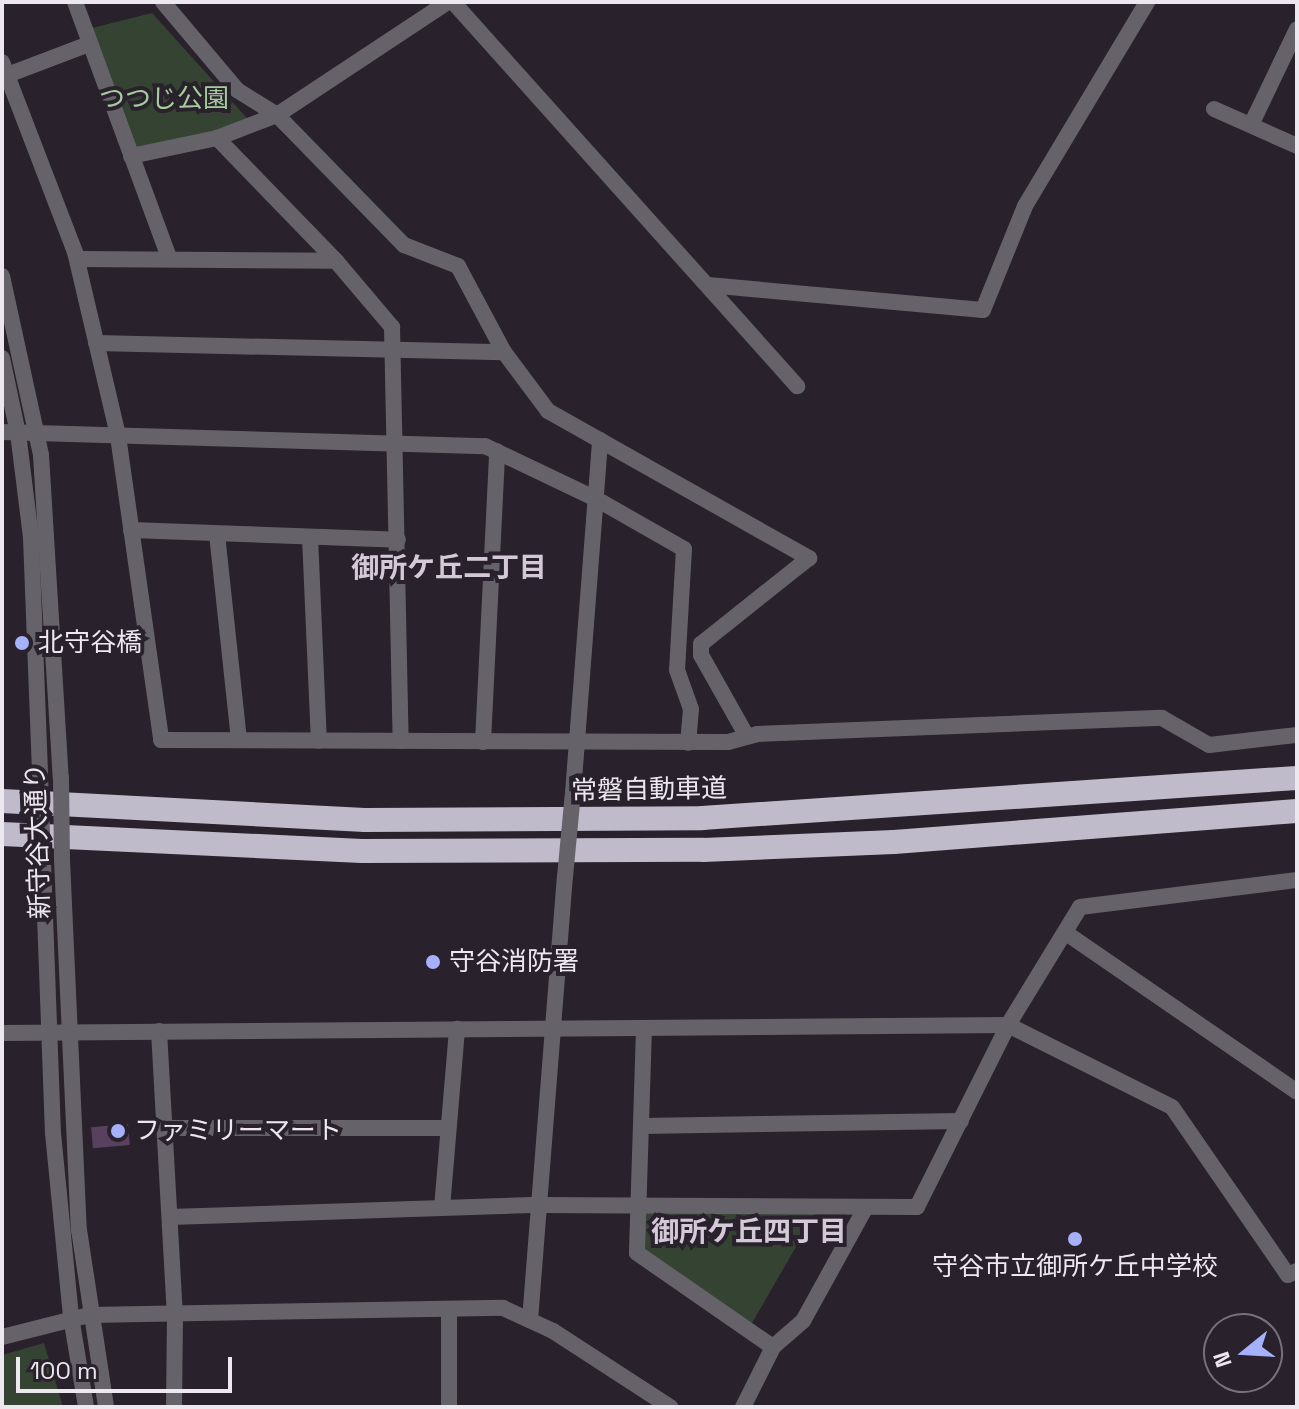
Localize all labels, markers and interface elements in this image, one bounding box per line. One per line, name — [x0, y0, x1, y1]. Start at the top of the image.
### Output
park label: つつじ公園 — [99, 83, 229, 115]
district label: 御所ケ丘二丁目 — [351, 550, 547, 584]
place label: 北守谷橋 — [38, 627, 142, 659]
marker: 北守谷橋 — [13, 634, 31, 652]
street label: 新守谷大通り — [20, 763, 56, 919]
street label: 常磐自動車道 — [571, 773, 727, 807]
place label: 守谷消防署 — [449, 946, 579, 978]
marker: 守谷消防署 — [424, 953, 442, 971]
place label: ファミリーマート — [134, 1115, 342, 1147]
marker: ファミリーマート — [109, 1122, 127, 1140]
district label: 御所ケ丘四丁目 — [651, 1214, 847, 1248]
marker: 守谷市立御所ケ丘中学校 — [1066, 1230, 1084, 1248]
place label: 守谷市立御所ケ丘中学校 — [932, 1251, 1218, 1283]
north arrow — [1203, 1313, 1283, 1393]
scale bar — [20, 1341, 236, 1391]
text: N — [1206, 1348, 1238, 1371]
text: 100 m — [30, 1355, 98, 1386]

